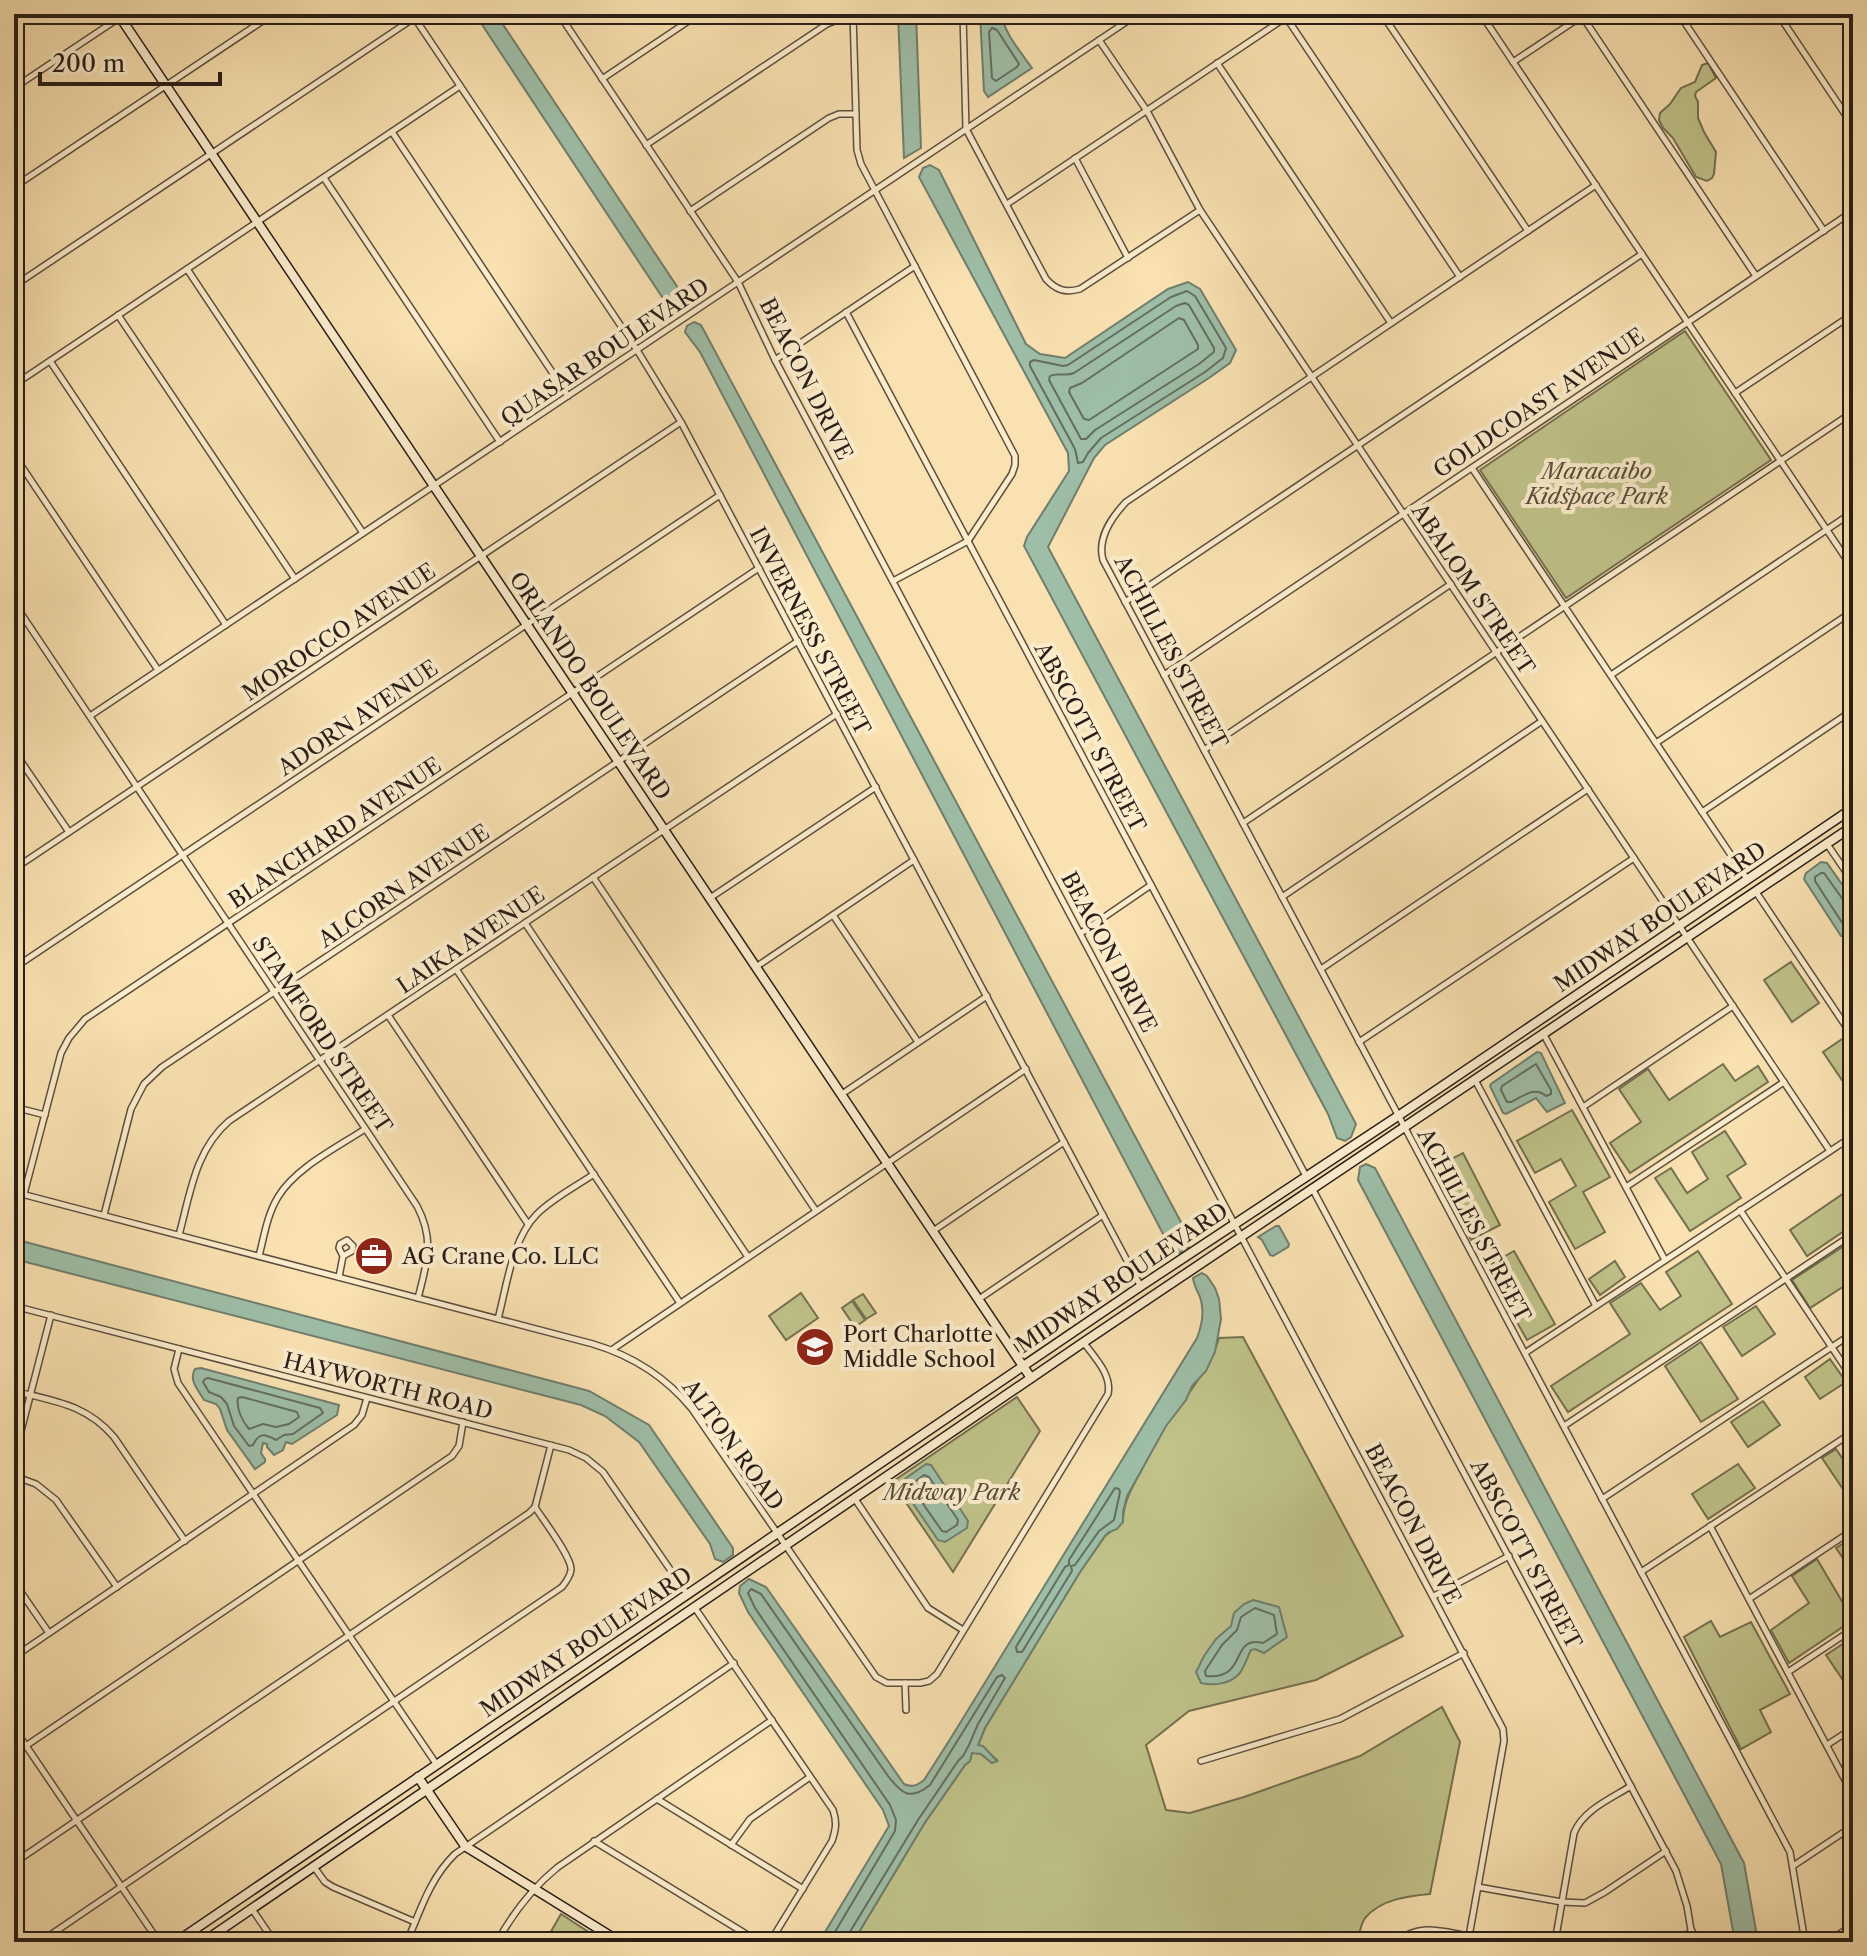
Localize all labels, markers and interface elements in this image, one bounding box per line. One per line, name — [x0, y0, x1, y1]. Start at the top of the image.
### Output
scale bar — [40, 36, 220, 86]
text: 200 m — [52, 49, 125, 78]
street label: QUASAR BOULEVARD — [496, 272, 714, 432]
street label: BEACON DRIVE — [754, 294, 858, 464]
street label: GOLDCOAST AVENUE — [1428, 322, 1650, 484]
park label: Maracaibo Kidspace Park — [1524, 458, 1668, 510]
street label: ABALOM STREET — [1405, 497, 1541, 680]
street label: INVERNESS STREET — [744, 522, 877, 740]
street label: ACHILLES STREET — [1108, 550, 1234, 754]
street label: MOROCCO AVENUE — [237, 557, 441, 707]
street label: ORLANDO BOULEVARD — [503, 567, 677, 805]
street label: ABSCOTT STREET — [1028, 637, 1152, 837]
street label: ADORN AVENUE — [272, 654, 443, 782]
street label: BLANCHARD AVENUE — [223, 752, 447, 914]
street label: ALCORN AVENUE — [312, 819, 495, 954]
street label: MIDWAY BOULEVARD — [1549, 836, 1771, 998]
street label: BEACON DRIVE — [1055, 867, 1163, 1037]
street label: LAIKA AVENUE — [392, 881, 550, 999]
street label: STAMFORD STREET — [246, 932, 398, 1139]
street label: ACHILLES STREET — [1411, 1123, 1537, 1327]
street label: MIDWAY BOULEVARD — [1011, 1197, 1233, 1359]
office icon: AG Crane Co. LLC — [353, 1235, 395, 1277]
place label: AG Crane Co. LLC — [401, 1243, 599, 1270]
place label: Port Charlotte Middle School — [843, 1321, 996, 1373]
school or university icon: Port Charlotte Middle School — [794, 1326, 836, 1368]
street label: HAYWORTH ROAD — [280, 1347, 496, 1425]
street label: ALTON ROAD — [676, 1374, 789, 1516]
street label: BEACON DRIVE — [1359, 1439, 1467, 1609]
street label: ABSCOTT STREET — [1464, 1454, 1588, 1654]
park label: Midway Park — [881, 1479, 1021, 1506]
street label: MIDWAY BOULEVARD — [475, 1561, 697, 1723]

